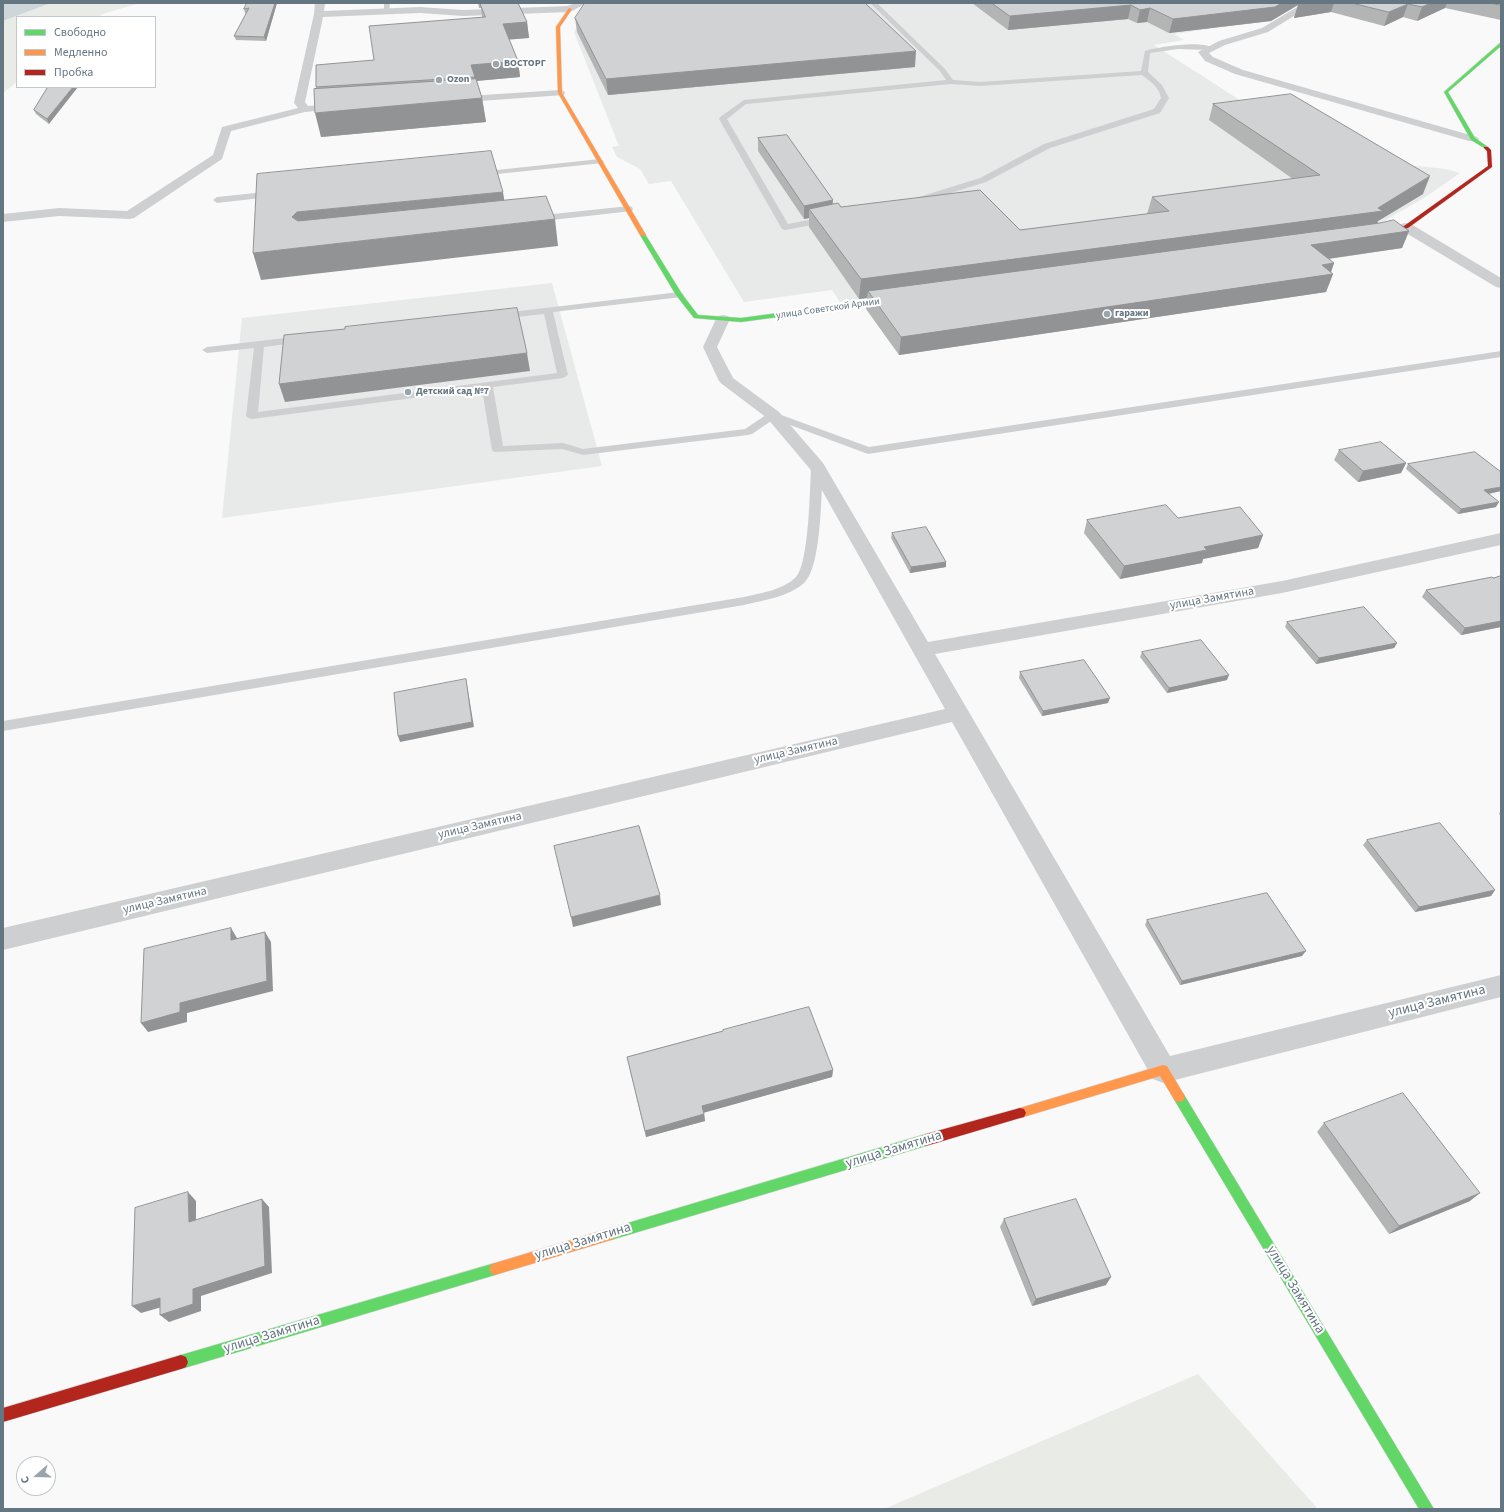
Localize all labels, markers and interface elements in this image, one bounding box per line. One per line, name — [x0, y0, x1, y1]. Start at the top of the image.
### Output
legend — [16, 16, 156, 88]
text: Свободно — [54, 24, 106, 41]
text: Медленно — [54, 44, 108, 61]
place label: ВОСТОРГ — [504, 58, 546, 70]
marker: ВОСТОРГ — [491, 59, 501, 69]
text: Пробка — [54, 64, 93, 81]
place label: Ozon — [447, 74, 469, 86]
marker: Ozon — [434, 75, 444, 85]
street label: улица Советской Армии — [775, 296, 881, 322]
place label: гаражи — [1115, 308, 1149, 320]
marker: гаражи — [1102, 309, 1112, 319]
place label: Детский сад №7 — [416, 386, 489, 398]
marker: Детский сад №7 — [403, 387, 413, 397]
street label: улица Замятина — [1169, 584, 1255, 614]
street label: улица Замятина — [753, 734, 839, 768]
street label: улица Замятина — [437, 809, 523, 843]
street label: улица Замятина — [122, 884, 208, 918]
street label: улица Замятина — [1387, 982, 1487, 1022]
street label: улица Замятина — [844, 1127, 944, 1173]
street label: улица Замятина — [533, 1219, 633, 1265]
street label: улица Замятина — [1262, 1243, 1328, 1337]
street label: улица Замятина — [222, 1312, 322, 1358]
north arrow — [16, 1456, 56, 1496]
text: С — [17, 1474, 33, 1486]

